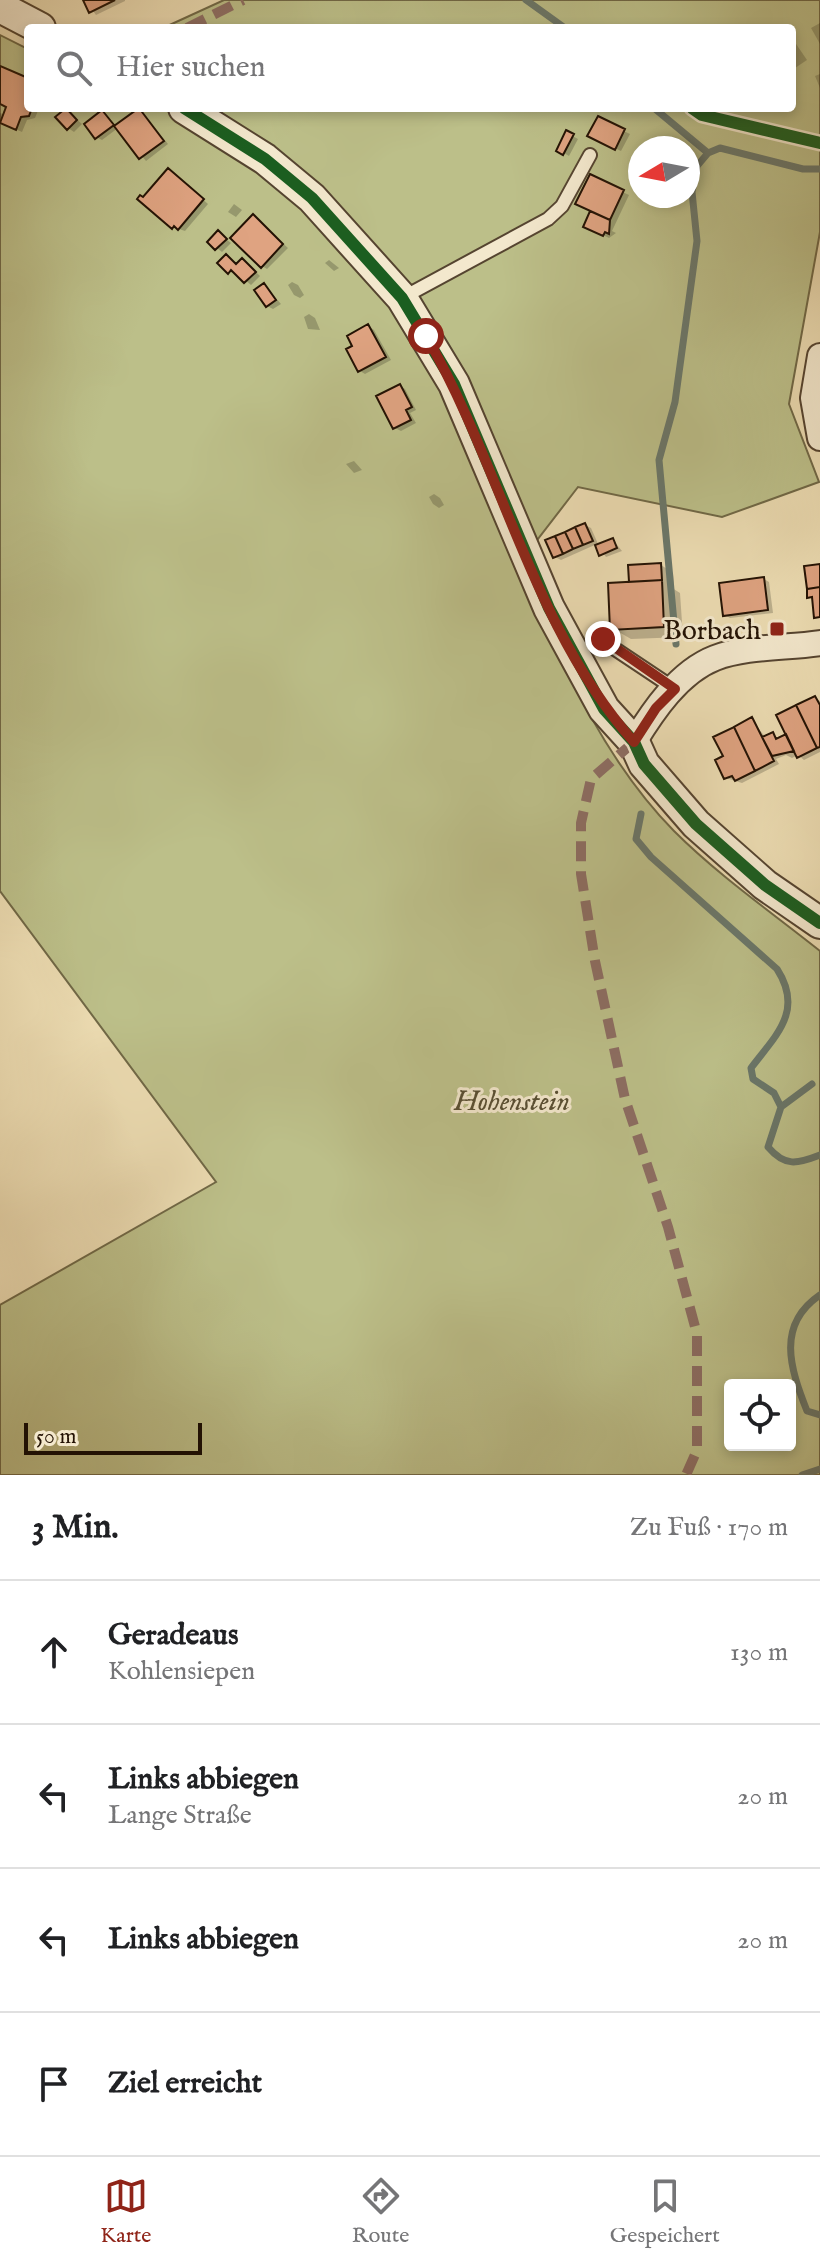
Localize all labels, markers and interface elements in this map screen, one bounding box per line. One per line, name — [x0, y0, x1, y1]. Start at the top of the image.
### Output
search box — [24, 24, 796, 112]
icon: search — [52, 46, 96, 90]
text: Hier suchen — [116, 49, 266, 87]
north arrow — [628, 136, 700, 208]
route start — [408, 318, 444, 354]
place label: Borbach — [663, 614, 761, 649]
marker: Borbach — [768, 620, 786, 638]
route end — [585, 621, 621, 657]
park label: Hohenstein — [453, 1085, 570, 1120]
map controls — [724, 1379, 796, 1451]
button: locate — [724, 1379, 796, 1451]
scale bar — [24, 1419, 202, 1455]
text: 50 m — [36, 1423, 77, 1451]
text: 3 Min. — [32, 1506, 119, 1549]
text: Zu Fuß · 170 m — [630, 1511, 788, 1544]
text: Geradeaus — [108, 1617, 238, 1655]
icon: ahead — [32, 1630, 76, 1674]
text: 130 m — [730, 1636, 788, 1669]
text: Kohlensiepen — [108, 1655, 255, 1688]
text: Links abbiegen — [108, 1761, 299, 1799]
icon: left — [32, 1774, 76, 1818]
text: 20 m — [737, 1780, 788, 1813]
text: Lange Straße — [108, 1799, 252, 1832]
icon: left — [32, 1918, 76, 1962]
text: Links abbiegen — [108, 1921, 299, 1959]
text: 20 m — [737, 1924, 788, 1957]
icon: arrive — [32, 2062, 76, 2106]
text: Ziel erreicht — [108, 2065, 262, 2103]
tab: Karte — [100, 2174, 151, 2250]
tab: Route — [352, 2174, 409, 2250]
tab: Gespeichert — [610, 2174, 720, 2250]

